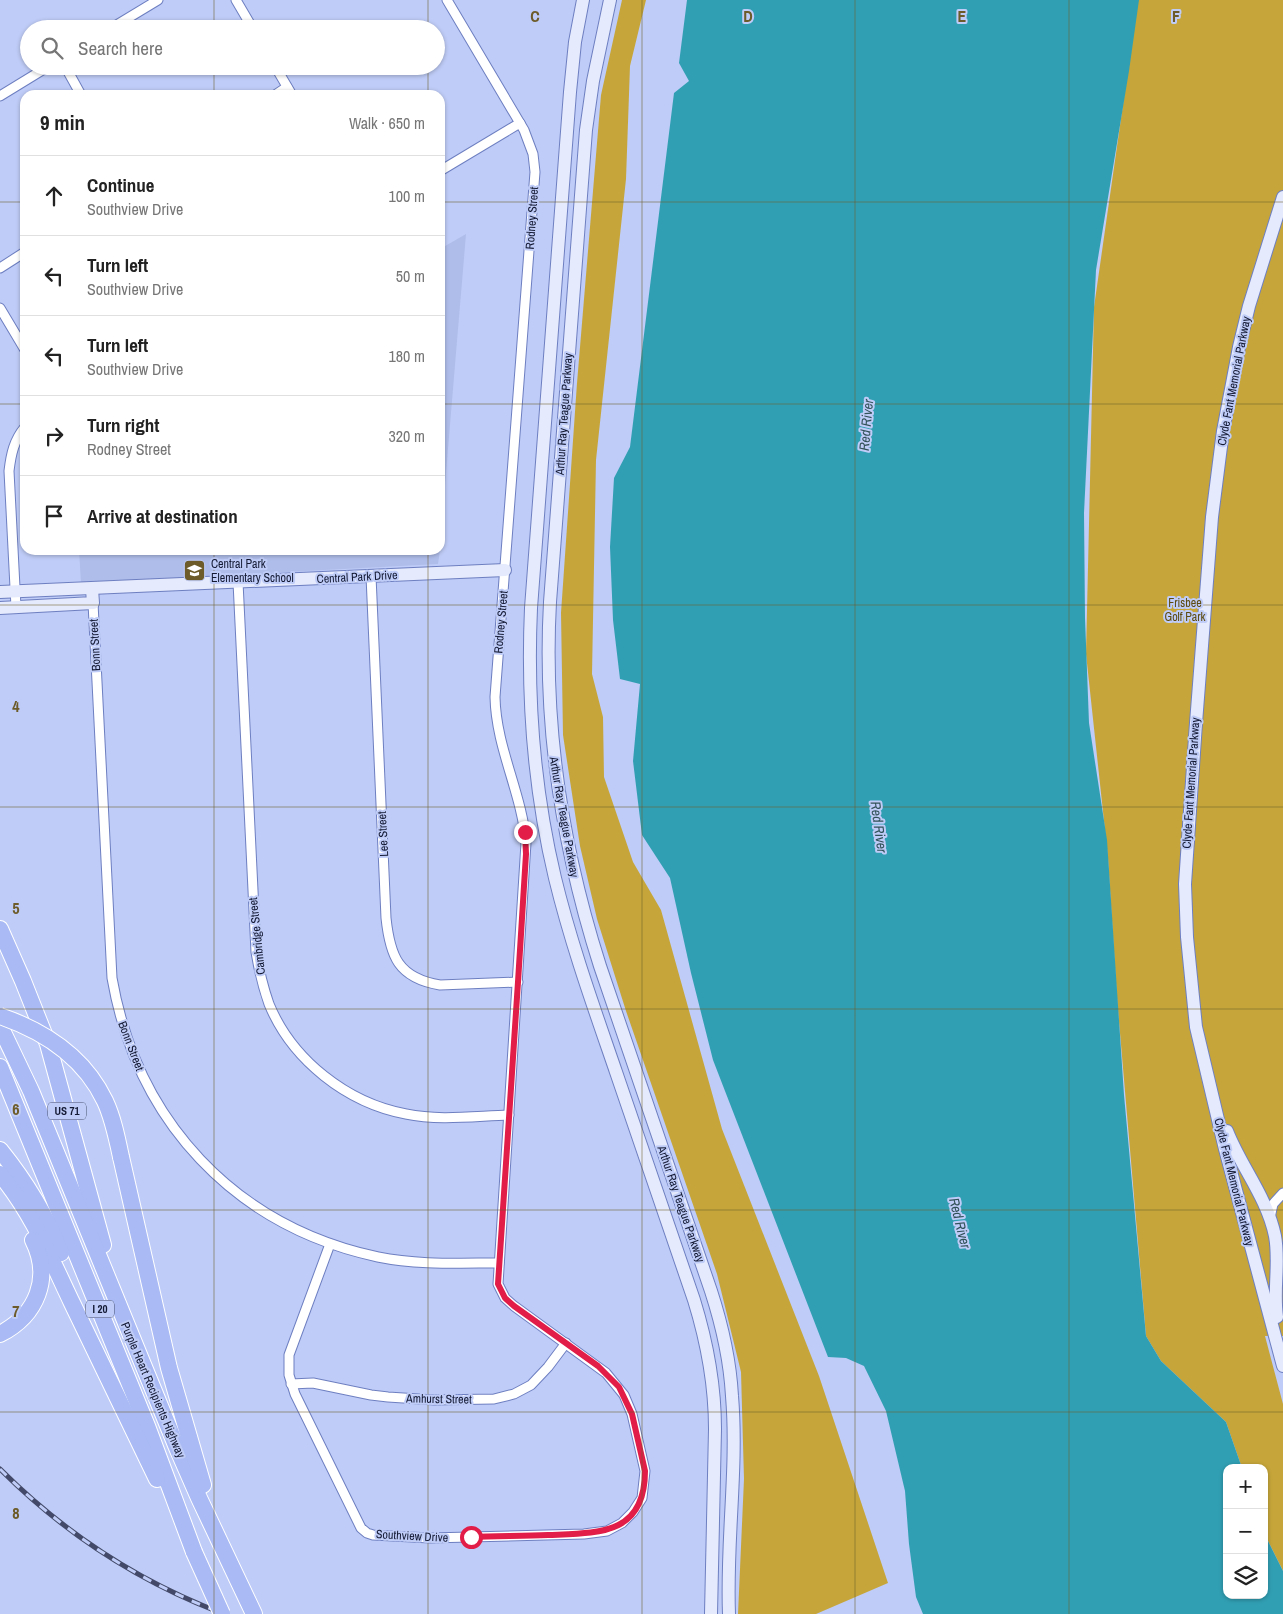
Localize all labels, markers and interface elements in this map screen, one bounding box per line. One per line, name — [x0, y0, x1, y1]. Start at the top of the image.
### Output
text: C — [530, 5, 540, 27]
text: D — [743, 5, 753, 27]
text: E — [958, 5, 967, 27]
text: F — [1172, 5, 1180, 27]
search box — [20, 20, 445, 75]
icon: search — [38, 34, 66, 62]
text: Search here — [78, 35, 163, 61]
text: 9 min — [40, 108, 85, 137]
text: Walk · 650 m — [349, 112, 425, 134]
text: Continue — [87, 172, 155, 198]
icon: ahead — [40, 182, 68, 210]
text: 100 m — [389, 185, 425, 207]
street label: Rodney Street — [522, 186, 542, 250]
text: Southview Drive — [87, 198, 183, 220]
text: Turn left — [87, 252, 148, 278]
icon: left — [40, 262, 68, 290]
text: 50 m — [396, 265, 425, 287]
text: Southview Drive — [87, 278, 183, 300]
street label: Clyde Fant Memorial Parkway — [1214, 315, 1254, 447]
text: Turn left — [87, 332, 148, 358]
icon: left — [40, 342, 68, 370]
text: 180 m — [389, 345, 425, 367]
street label: Arthur Ray Teague Parkway — [552, 352, 576, 477]
text: Southview Drive — [87, 358, 183, 380]
water label: Red River — [855, 397, 877, 452]
text: Turn right — [87, 412, 159, 438]
icon: right — [40, 422, 68, 450]
text: 320 m — [389, 425, 425, 447]
text: Rodney Street — [87, 438, 171, 460]
icon: arrive — [40, 502, 68, 530]
text: Arrive at destination — [87, 503, 238, 529]
place label: Central Park Elementary School — [211, 556, 294, 586]
school or university icon: Central Park Elementary School — [183, 559, 207, 583]
street label: Central Park Drive — [316, 567, 398, 587]
street label: Rodney Street — [490, 590, 512, 654]
park label: Frisbee Golf Park — [1164, 595, 1206, 625]
street label: Bonn Street — [86, 618, 104, 671]
text: 4 — [12, 695, 20, 717]
street label: Clyde Fant Memorial Parkway — [1178, 717, 1204, 849]
street label: Arthur Ray Teague Parkway — [545, 754, 583, 879]
water label: Red River — [866, 800, 892, 855]
street label: Lee Street — [374, 811, 392, 857]
route end — [514, 821, 537, 844]
street label: Cambridge Street — [245, 896, 269, 975]
text: 5 — [12, 897, 20, 919]
street label: Bonn Street — [114, 1019, 148, 1073]
text: 6 — [12, 1098, 20, 1120]
road number: US 71 — [48, 1102, 86, 1120]
street label: Clyde Fant Memorial Parkway — [1210, 1116, 1258, 1248]
street label: Arthur Ray Teague Parkway — [653, 1143, 709, 1265]
water label: Red River — [945, 1196, 975, 1251]
text: 7 — [12, 1300, 20, 1322]
road number: I 20 — [86, 1300, 114, 1318]
street label: Purple Heart Recipients Highway — [117, 1320, 189, 1460]
street label: Amhurst Street — [405, 1390, 472, 1408]
map controls — [1223, 1464, 1268, 1599]
button: + — [1223, 1464, 1268, 1509]
text: 8 — [12, 1502, 20, 1524]
button: − — [1223, 1509, 1268, 1554]
street label: Southview Drive — [376, 1526, 448, 1546]
route start — [460, 1526, 483, 1549]
button: layers — [1223, 1554, 1268, 1599]

